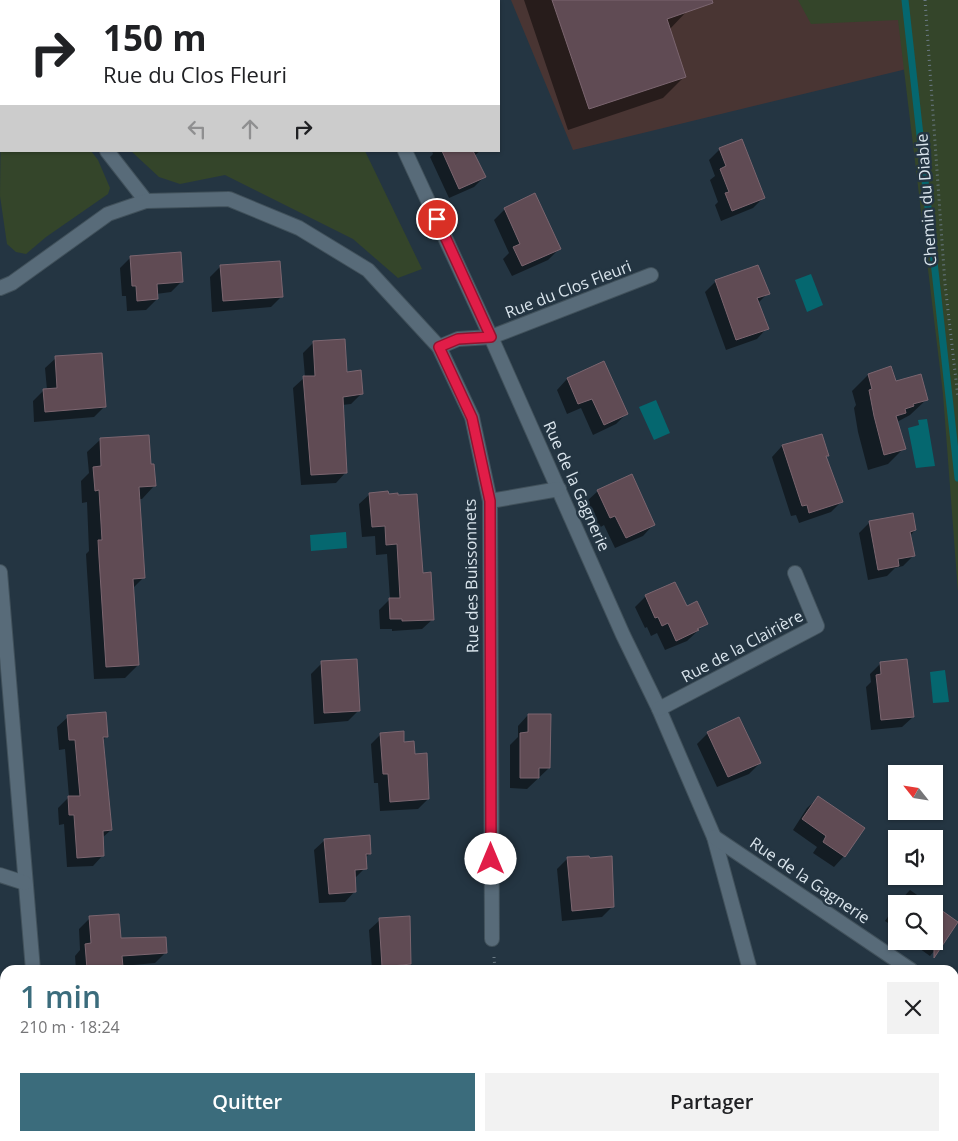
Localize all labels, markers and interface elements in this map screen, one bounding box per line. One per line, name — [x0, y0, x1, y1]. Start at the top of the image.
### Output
text: 150 m — [103, 14, 207, 61]
icon: right — [20, 20, 85, 85]
text: Rue du Clos Fleuri — [103, 59, 287, 89]
icon: left — [183, 115, 211, 143]
icon: ahead — [236, 115, 264, 143]
icon: right — [289, 115, 317, 143]
street label: Chemin du Diable — [910, 133, 942, 267]
pin — [416, 198, 458, 240]
icon: arrive — [423, 205, 451, 233]
street label: Rue du Clos Fleuri — [502, 255, 634, 323]
street label: Rue de la Gagnerie — [538, 417, 616, 555]
street label: Rue des Buissonnets — [459, 499, 483, 653]
street label: Rue de la Clairière — [677, 605, 807, 687]
north arrow — [888, 765, 942, 820]
map controls — [888, 765, 943, 950]
button: sound — [888, 830, 943, 885]
position arrow — [464, 832, 516, 884]
street label: Rue de la Gagnerie — [746, 832, 874, 928]
button: search — [888, 895, 943, 950]
text: 1 min — [20, 976, 101, 1017]
button: close — [887, 982, 939, 1034]
text: 210 m · 18:24 — [20, 1016, 120, 1038]
button: Quitter — [20, 1073, 475, 1131]
button: Partager — [485, 1073, 939, 1131]

